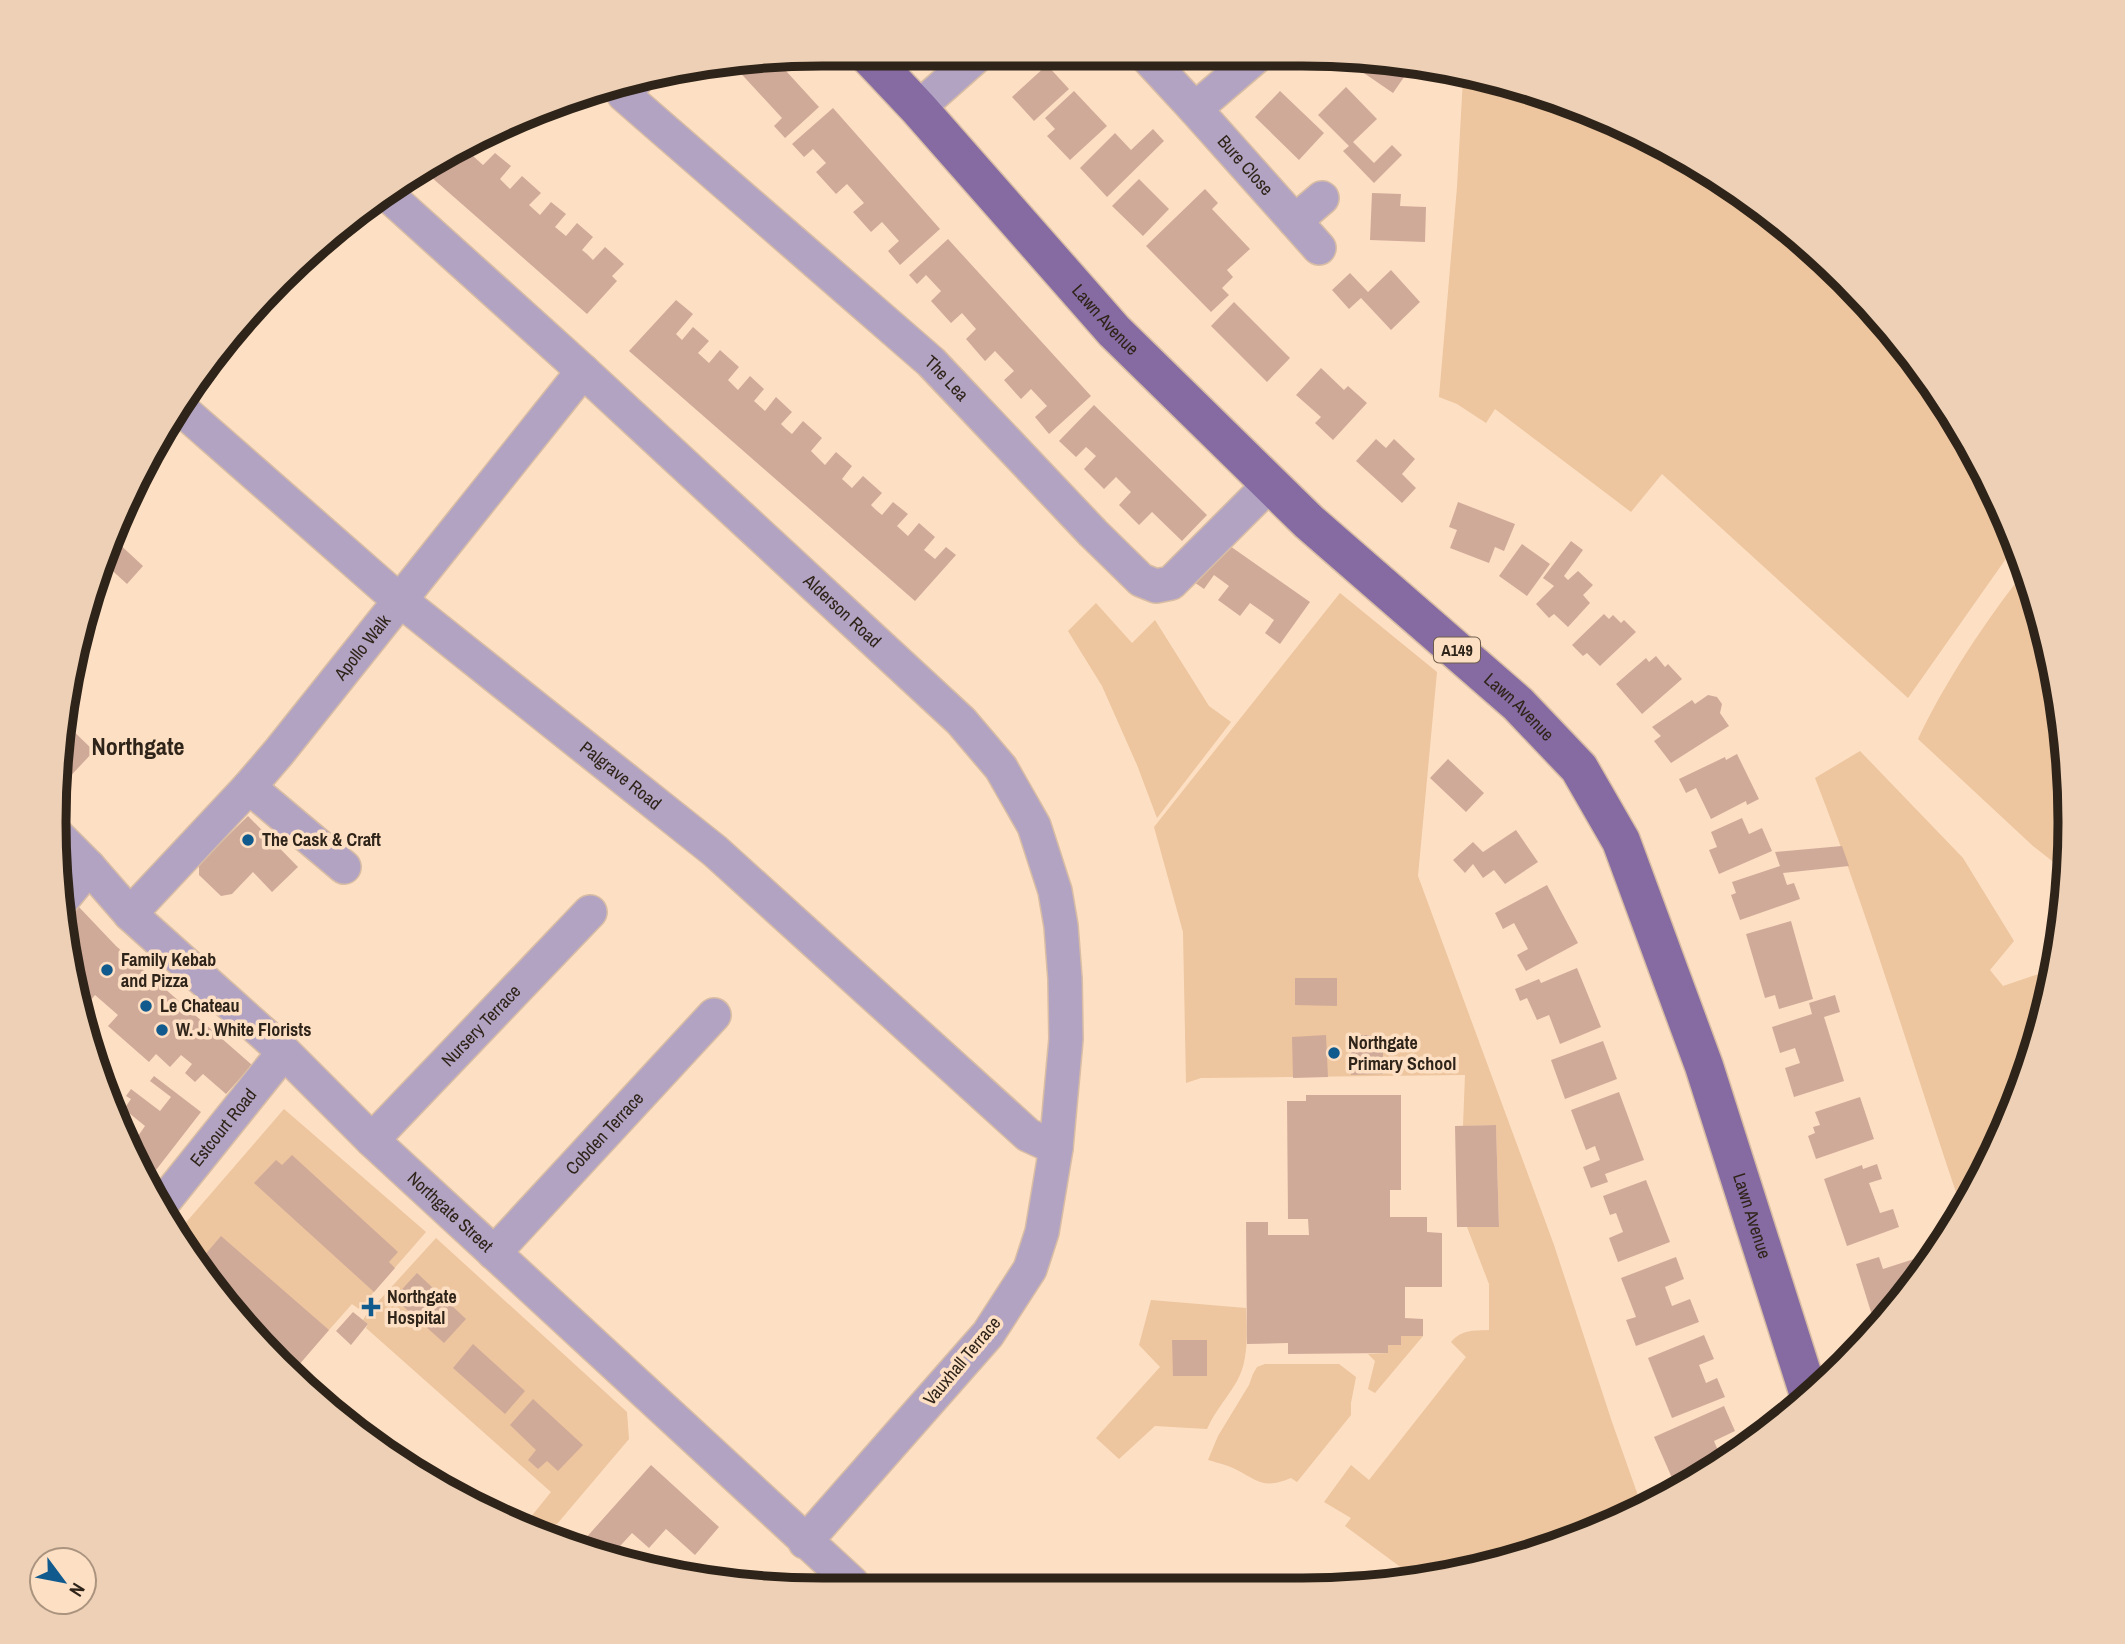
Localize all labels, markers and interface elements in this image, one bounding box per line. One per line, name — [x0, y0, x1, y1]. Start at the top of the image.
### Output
street label: Bure Close — [1212, 129, 1279, 201]
street label: Lawn Avenue — [1066, 279, 1145, 361]
street label: The Lea — [920, 349, 975, 406]
street label: Alderson Road — [798, 568, 887, 653]
street label: Apollo Walk — [328, 608, 396, 686]
road number: A149 — [1434, 638, 1480, 663]
street label: Lawn Avenue — [1479, 667, 1560, 746]
district label: Northgate — [92, 730, 185, 762]
street label: Palgrave Road — [575, 735, 667, 816]
place label: The Cask & Craft — [262, 827, 381, 852]
marker: The Cask & Craft — [240, 832, 256, 848]
place label: Family Kebab and Pizza — [121, 947, 216, 993]
marker: Family Kebab and Pizza — [99, 962, 115, 978]
street label: Nursery Terrace — [436, 979, 526, 1072]
place label: Le Chateau — [160, 993, 240, 1018]
marker: Le Chateau — [138, 998, 154, 1014]
place label: W. J. White Florists — [176, 1017, 311, 1042]
marker: W. J. White Florists — [154, 1022, 170, 1038]
place label: Northgate Primary School — [1348, 1030, 1456, 1076]
marker: Northgate Primary School — [1326, 1045, 1342, 1061]
street label: Estcourt Road — [184, 1083, 262, 1172]
street label: Cobden Terrace — [559, 1086, 649, 1180]
street label: Northgate Street — [402, 1166, 499, 1258]
street label: Lawn Avenue — [1727, 1170, 1778, 1262]
place label: Northgate Hospital — [387, 1284, 457, 1330]
marker: Northgate Hospital — [361, 1297, 381, 1317]
street label: Vauxhall Terrace — [917, 1311, 1006, 1410]
north arrow — [28, 1546, 98, 1616]
text: N — [63, 1578, 91, 1602]

